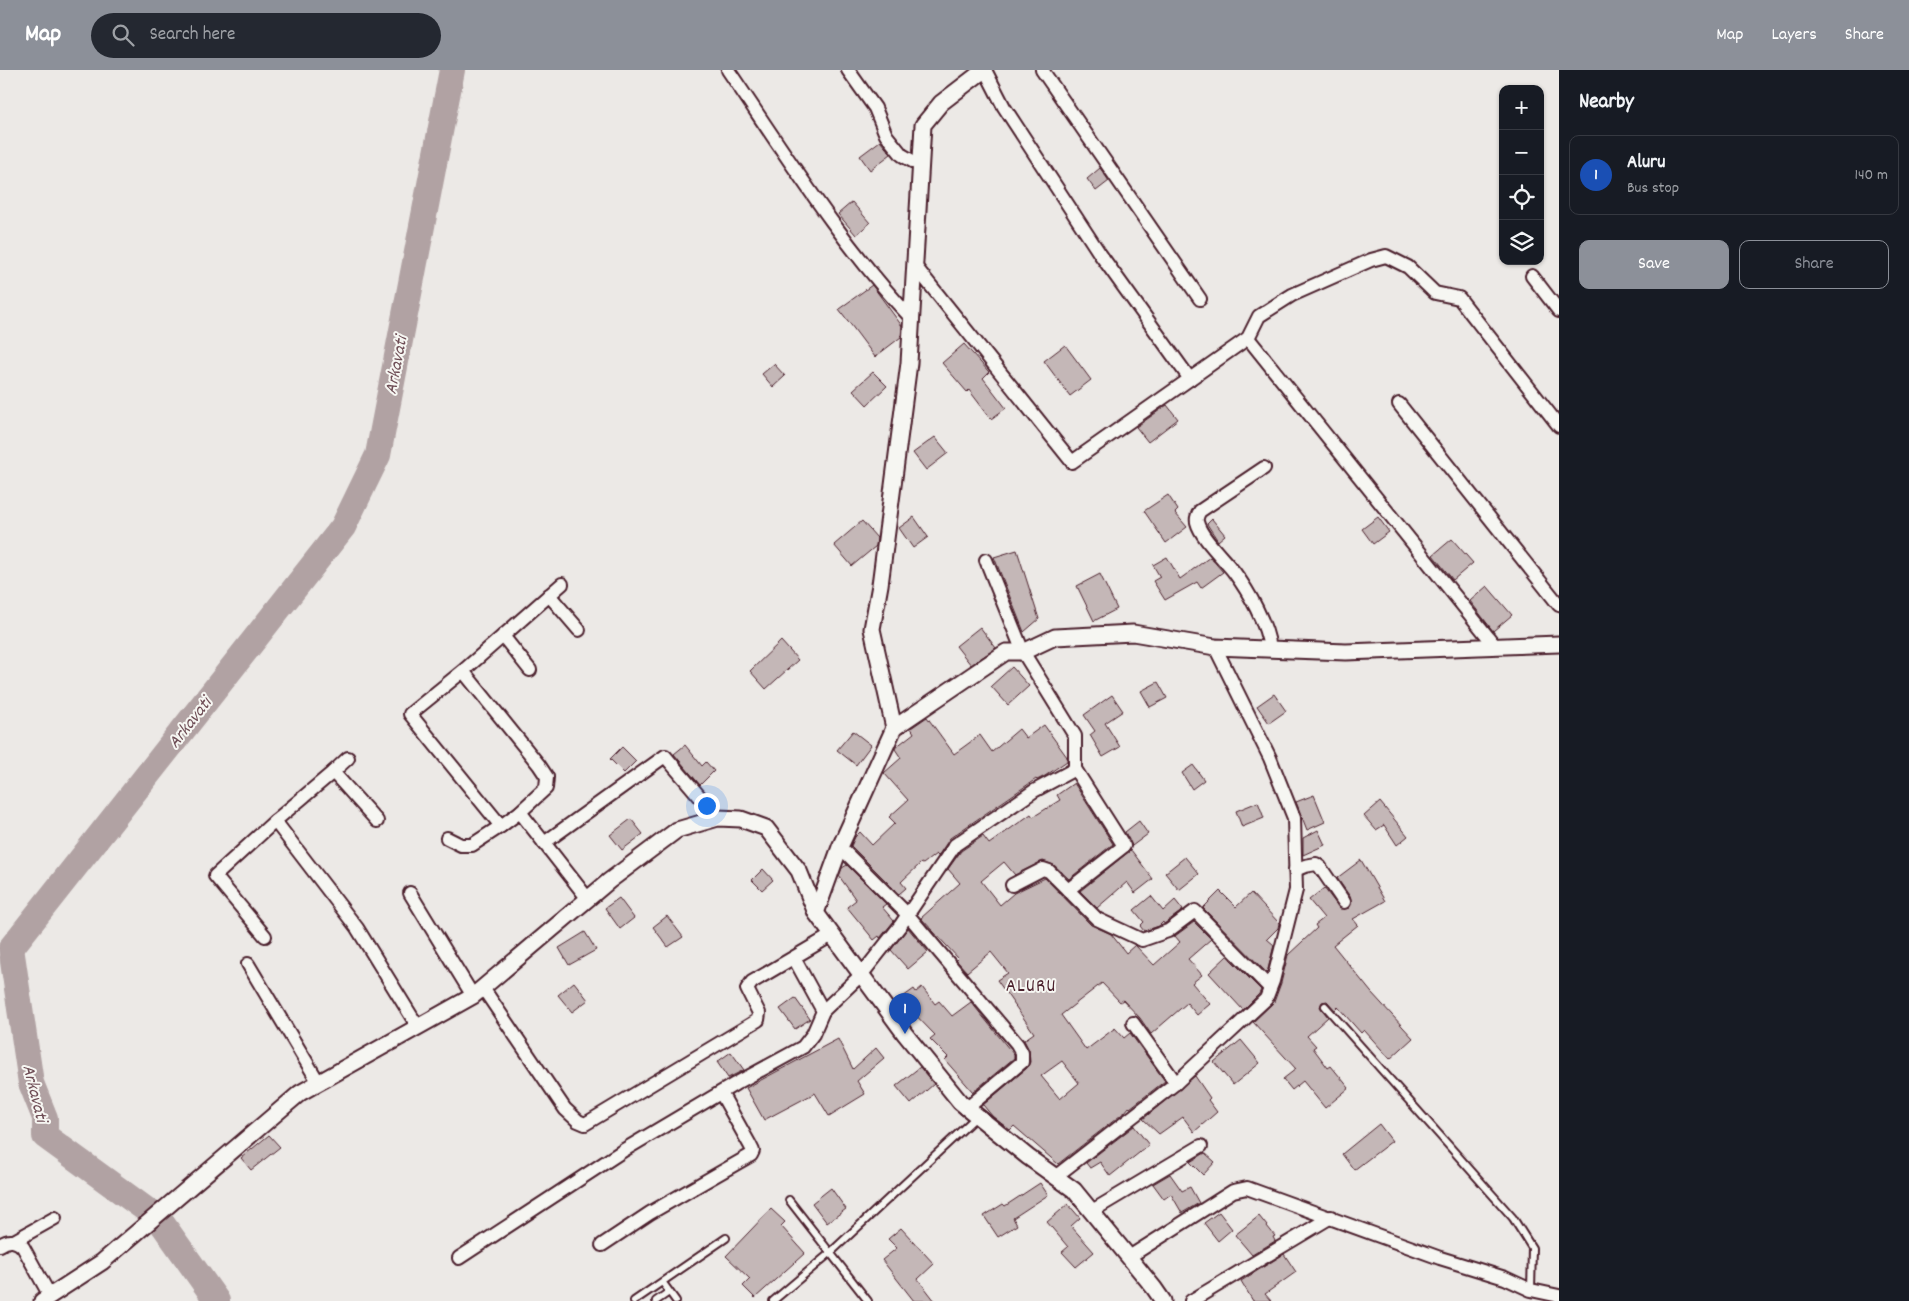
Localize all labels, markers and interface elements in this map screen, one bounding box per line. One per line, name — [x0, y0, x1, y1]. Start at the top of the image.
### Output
search box — [91, 13, 441, 58]
text: Map — [25, 18, 61, 52]
icon: search — [109, 21, 137, 49]
text: Search here — [149, 22, 235, 49]
text: Map — [1716, 23, 1743, 48]
text: Layers — [1771, 23, 1817, 48]
text: Share — [1845, 23, 1884, 48]
map controls — [1499, 85, 1544, 265]
button: + — [1499, 85, 1544, 130]
text: Nearby — [1579, 88, 1634, 118]
button: − — [1499, 130, 1544, 175]
text: Aluru — [1627, 150, 1665, 177]
text: 1 — [1594, 164, 1598, 187]
text: 140 m — [1854, 164, 1888, 187]
button: locate — [1499, 175, 1544, 220]
text: Bus stop — [1627, 177, 1679, 200]
button: layers — [1499, 220, 1544, 265]
button: Save — [1579, 240, 1729, 289]
button: Share — [1739, 240, 1889, 289]
water label: Arkavati — [380, 332, 416, 396]
water label: Arkavati — [163, 691, 220, 754]
your location — [694, 793, 720, 819]
district label: ALURU — [1006, 974, 1056, 1001]
pin: 1 — [889, 993, 921, 1034]
water label: Arkavati — [14, 1062, 53, 1127]

